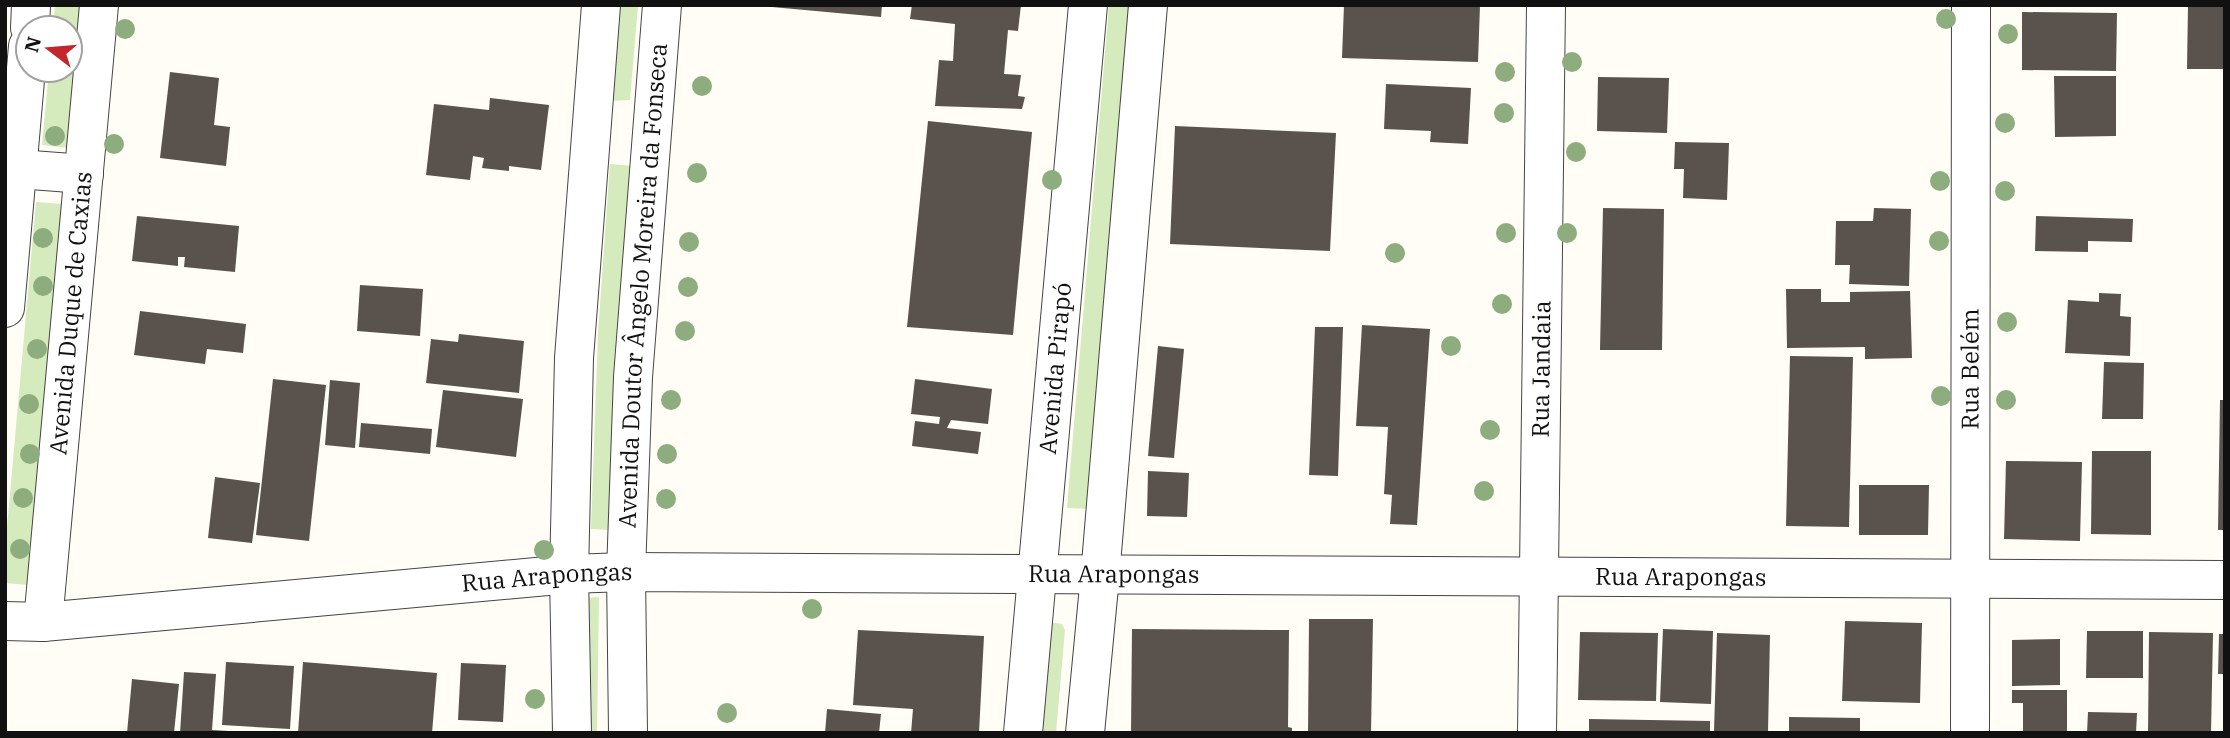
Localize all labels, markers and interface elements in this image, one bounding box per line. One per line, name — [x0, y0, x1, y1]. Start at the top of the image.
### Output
north arrow — [14, 14, 84, 84]
text: N — [19, 34, 46, 55]
street label: Avenida Doutor Ângelo Moreira da Fonseca — [611, 42, 674, 529]
street label: Avenida Duque de Caxias — [41, 170, 99, 456]
street label: Avenida Pirapó — [1031, 281, 1078, 456]
street label: Rua Jandaia — [1524, 300, 1557, 438]
street label: Rua Belém — [1953, 308, 1986, 430]
street label: Rua Arapongas — [460, 555, 633, 599]
street label: Rua Arapongas — [1028, 557, 1200, 590]
street label: Rua Arapongas — [1595, 560, 1767, 593]

